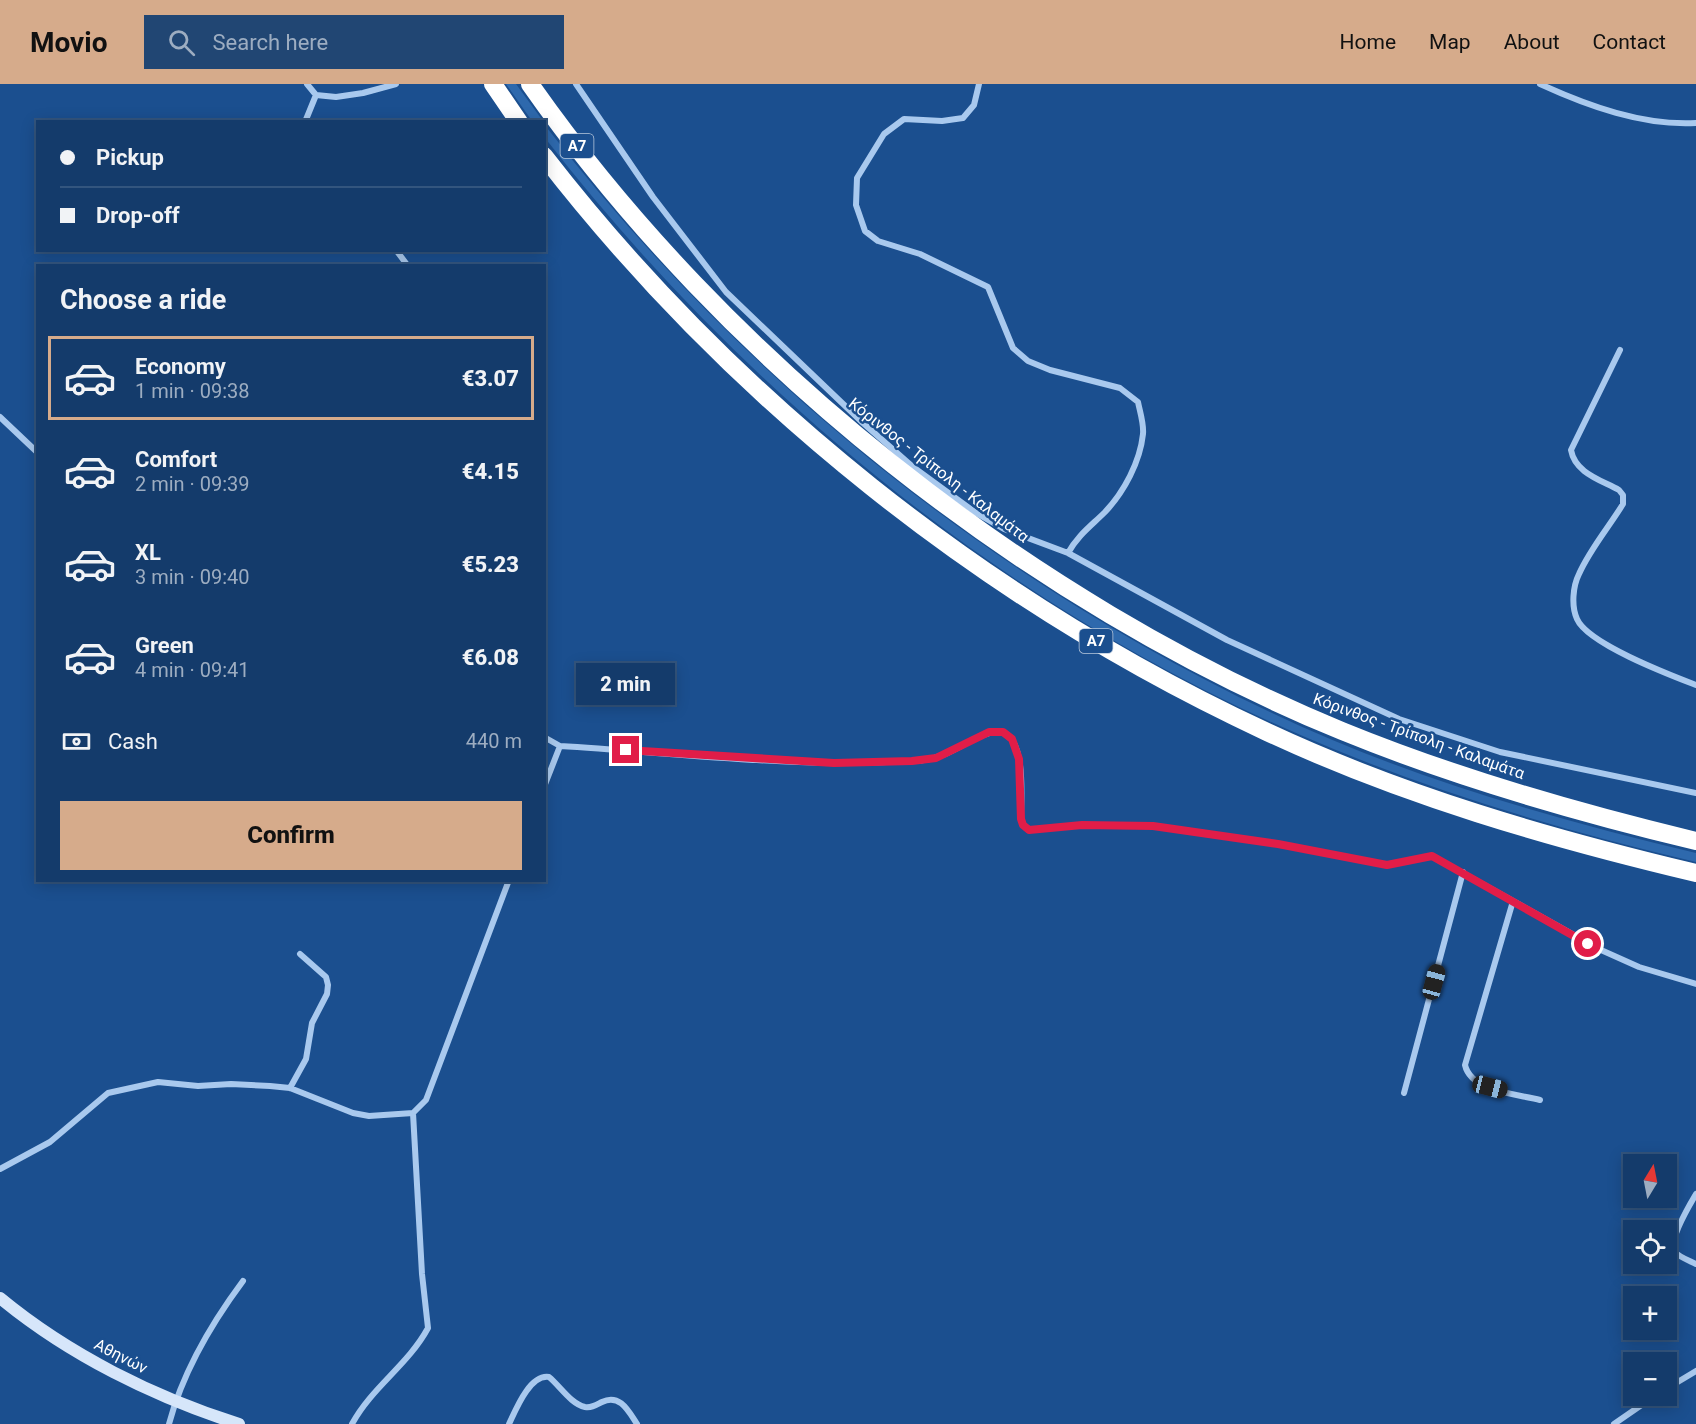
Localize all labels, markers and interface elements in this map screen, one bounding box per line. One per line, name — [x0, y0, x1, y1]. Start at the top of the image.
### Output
search box — [144, 15, 564, 69]
text: Movio — [30, 26, 108, 59]
icon: search — [165, 26, 198, 59]
text: Search here — [213, 30, 328, 55]
text: Home — [1340, 30, 1396, 54]
text: Map — [1429, 30, 1471, 54]
text: About — [1504, 30, 1560, 54]
text: Contact — [1593, 30, 1666, 54]
road number: Α7 — [560, 134, 594, 158]
text: Pickup — [96, 145, 164, 170]
text: Drop-off — [96, 203, 180, 228]
text: Choose a ride — [60, 284, 226, 316]
icon: car — [63, 351, 117, 405]
text: Economy — [135, 354, 226, 379]
text: €3.07 — [462, 366, 519, 391]
text: 1 min · 09:38 — [135, 379, 250, 403]
street label: Κόρινθος - Τρίπολη - Καλαμάτα — [845, 394, 1033, 546]
icon: car — [63, 444, 117, 498]
text: Comfort — [135, 447, 217, 472]
text: €4.15 — [462, 459, 519, 484]
text: 2 min · 09:39 — [135, 472, 250, 496]
icon: car — [63, 537, 117, 591]
text: XL — [135, 540, 161, 565]
text: €5.23 — [462, 552, 519, 577]
text: 3 min · 09:40 — [135, 565, 250, 589]
road number: Α7 — [1080, 629, 1112, 653]
icon: car — [63, 630, 117, 684]
text: Green — [135, 633, 194, 658]
text: €6.08 — [462, 645, 519, 670]
text: 4 min · 09:41 — [135, 658, 250, 682]
callout: 2 min — [576, 663, 676, 705]
text: 2 min — [600, 672, 651, 696]
street label: Κόρινθος - Τρίπολη - Καλαμάτα — [1311, 689, 1527, 783]
icon: cash — [60, 725, 93, 758]
text: Cash — [108, 729, 158, 754]
text: 440 m — [466, 729, 522, 753]
route end — [612, 736, 639, 763]
button: Confirm — [60, 801, 522, 870]
route start — [1574, 930, 1601, 957]
car — [1421, 962, 1447, 1002]
car — [1470, 1074, 1510, 1100]
north arrow — [1623, 1154, 1677, 1208]
map controls — [1623, 1154, 1677, 1406]
button: locate — [1623, 1220, 1677, 1274]
button: + — [1623, 1286, 1677, 1340]
street label: Αθηνών — [91, 1335, 151, 1378]
button: − — [1623, 1352, 1677, 1406]

